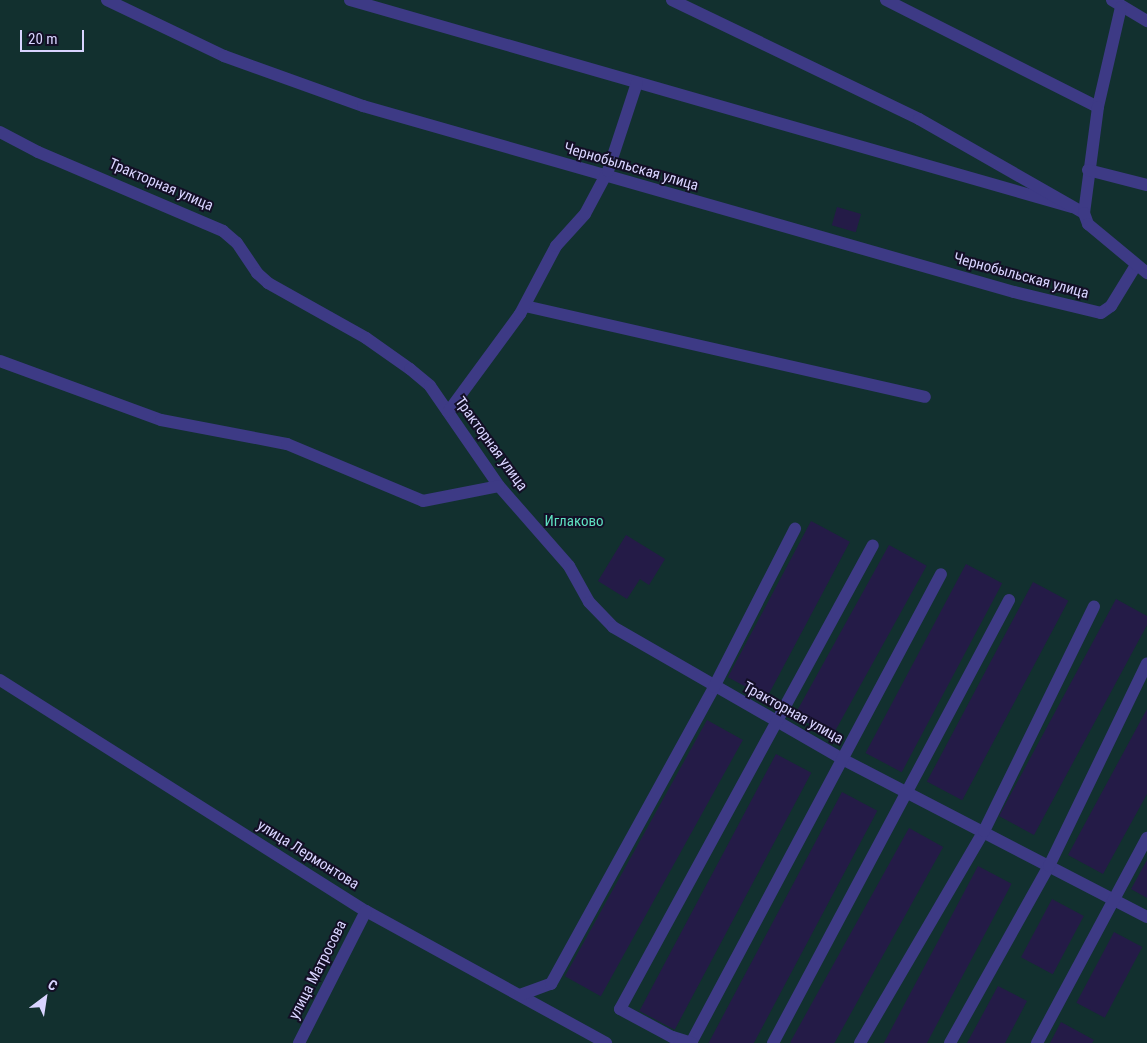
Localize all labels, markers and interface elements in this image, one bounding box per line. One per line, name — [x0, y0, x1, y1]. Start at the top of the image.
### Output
scale bar — [22, 20, 86, 52]
text: 20 m — [28, 30, 58, 48]
street label: Чернобыльская улица — [562, 139, 700, 195]
street label: Тракторная улица — [106, 155, 216, 215]
street label: Чернобыльская улица — [951, 249, 1091, 303]
street label: Тракторная улица — [451, 394, 531, 494]
park label: Иглаково — [544, 513, 604, 531]
street label: Тракторная улица — [740, 678, 846, 748]
street label: улица Лермонтова — [254, 816, 362, 894]
street label: улица Матросова — [285, 918, 351, 1022]
north arrow — [20, 973, 70, 1023]
text: С — [45, 976, 60, 994]

